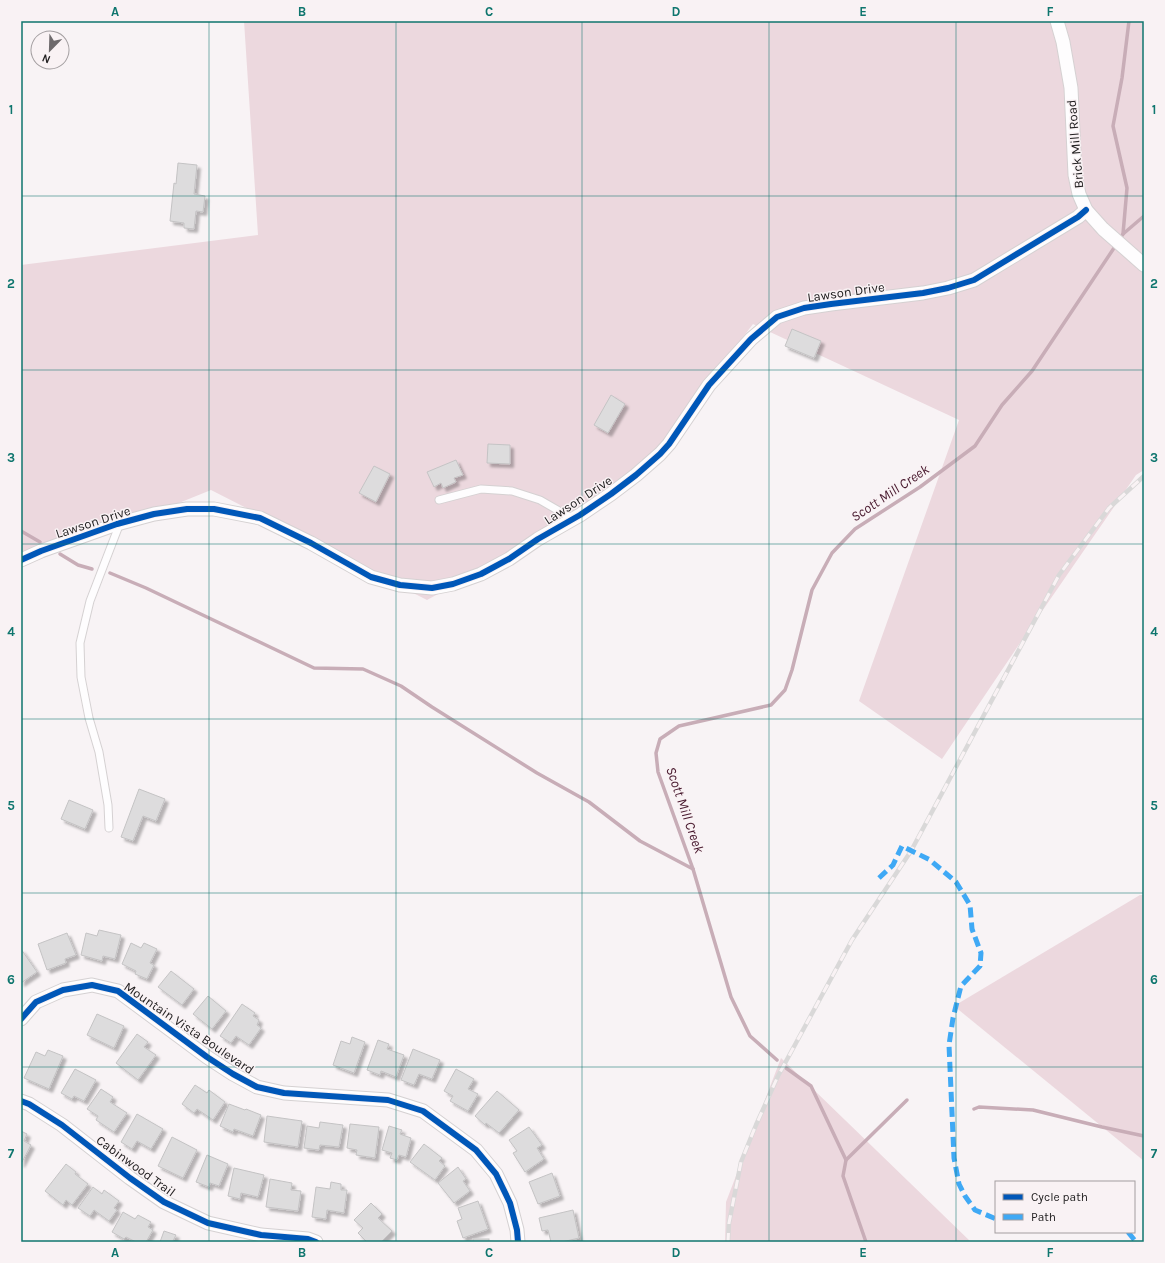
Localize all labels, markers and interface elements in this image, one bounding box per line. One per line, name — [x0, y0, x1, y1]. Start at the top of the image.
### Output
text: A — [111, 4, 119, 19]
text: B — [298, 4, 306, 19]
text: C — [485, 4, 493, 19]
text: D — [672, 4, 681, 19]
text: E — [859, 4, 867, 19]
text: F — [1046, 4, 1054, 19]
north arrow — [30, 30, 70, 70]
text: N — [40, 51, 52, 66]
street label: Brick Mill Road — [1064, 99, 1086, 189]
text: 1 — [9, 102, 13, 117]
text: 1 — [1152, 102, 1156, 117]
text: 2 — [7, 276, 15, 291]
text: 2 — [1150, 276, 1158, 291]
street label: Lawson Drive — [806, 279, 886, 305]
text: 3 — [7, 450, 15, 465]
text: 3 — [1150, 450, 1158, 465]
water label: Scott Mill Creek — [848, 460, 933, 525]
street label: Lawson Drive — [541, 472, 615, 528]
street label: Lawson Drive — [54, 503, 133, 541]
text: 4 — [7, 624, 15, 639]
text: 4 — [1150, 624, 1158, 639]
water label: Scott Mill Creek — [662, 764, 708, 856]
text: 5 — [7, 798, 15, 813]
text: 5 — [1150, 798, 1158, 813]
text: 6 — [7, 972, 15, 987]
text: 6 — [1150, 972, 1158, 987]
street label: Mountain Vista Boulevard — [121, 979, 257, 1077]
street label: Cabinwood Trail — [94, 1132, 178, 1200]
text: 7 — [8, 1146, 15, 1161]
text: 7 — [1151, 1146, 1158, 1161]
legend — [995, 1181, 1135, 1233]
text: Cycle path — [1031, 1190, 1088, 1204]
text: Path — [1031, 1210, 1056, 1224]
text: A — [111, 1245, 119, 1260]
text: B — [298, 1245, 306, 1260]
text: C — [485, 1245, 493, 1260]
text: D — [672, 1245, 681, 1260]
text: E — [859, 1245, 867, 1260]
text: F — [1046, 1245, 1054, 1260]

